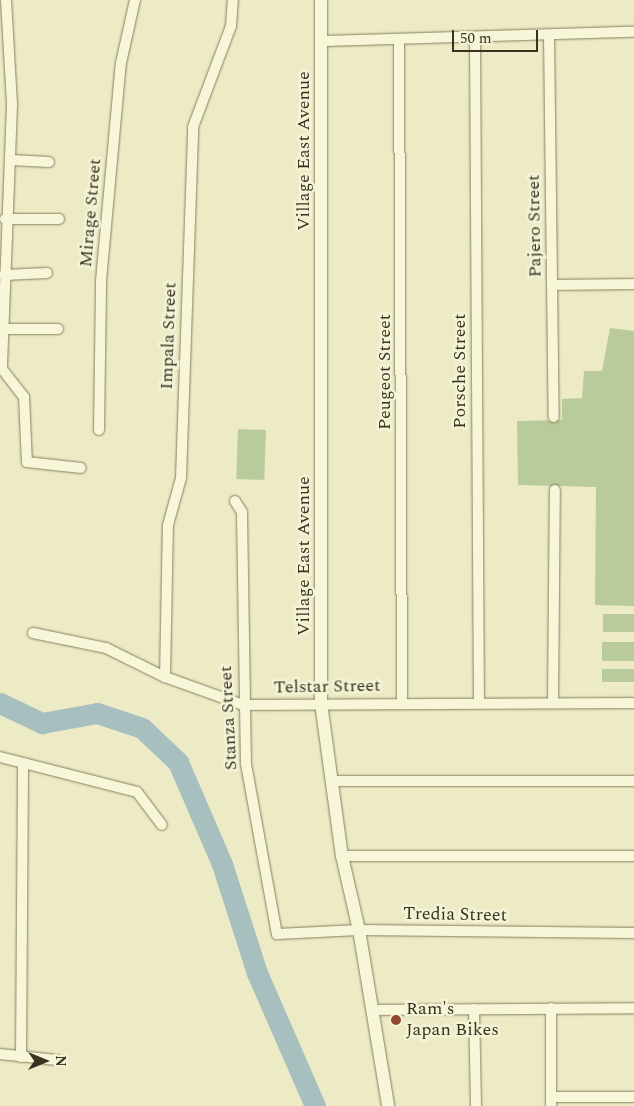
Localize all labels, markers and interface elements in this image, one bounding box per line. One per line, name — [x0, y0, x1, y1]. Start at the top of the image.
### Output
scale bar — [454, 20, 540, 52]
text: 50 m — [460, 27, 492, 50]
street label: Village East Avenue — [293, 71, 315, 231]
street label: Mirage Street — [75, 158, 107, 268]
street label: Pajero Street — [523, 174, 547, 278]
street label: Impala Street — [156, 282, 182, 390]
street label: Porsche Street — [449, 313, 471, 429]
street label: Peugeot Street — [374, 314, 396, 430]
street label: Village East Avenue — [293, 476, 315, 636]
street label: Stanza Street — [215, 665, 243, 771]
street label: Telstar Street — [273, 675, 381, 699]
street label: Tredia Street — [403, 903, 507, 927]
place label: Ram's Japan Bikes — [406, 999, 499, 1042]
marker: Ram's Japan Bikes — [390, 1014, 402, 1026]
north arrow — [20, 1036, 70, 1086]
text: N — [50, 1055, 71, 1067]

